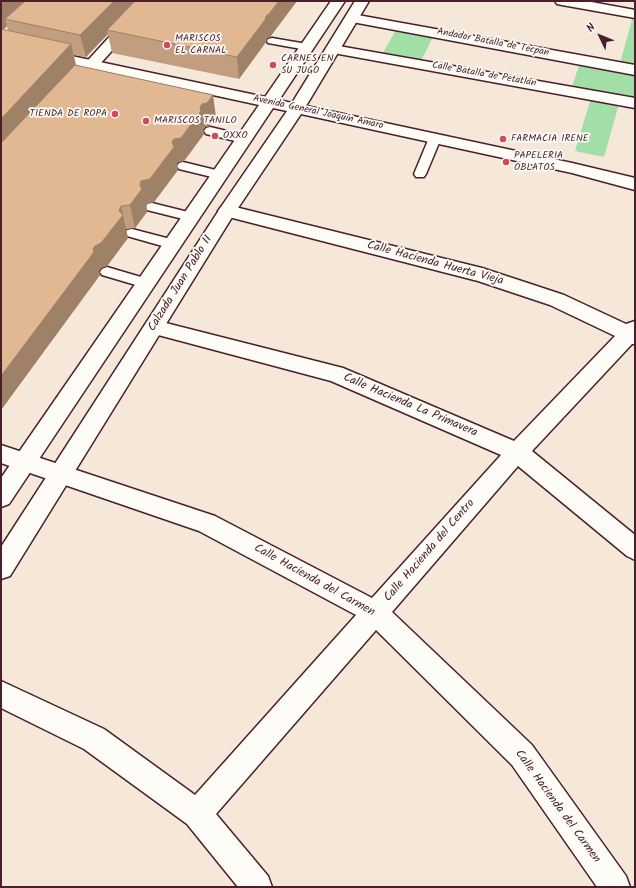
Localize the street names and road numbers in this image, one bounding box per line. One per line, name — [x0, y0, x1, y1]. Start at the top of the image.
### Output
street label: Andador Batalla de Tecpan — [436, 26, 550, 60]
street label: Calle Batalla de Petatlán — [431, 60, 537, 90]
street label: Avenida General Joaquín Amaro — [252, 93, 384, 133]
street label: Calzada Juan Pablo II — [146, 233, 216, 335]
street label: Calle Hacienda Huerta Vieja — [365, 239, 505, 289]
street label: Calle Hacienda La Primavera — [341, 371, 479, 441]
street label: Calle Hacienda del Centro — [382, 497, 478, 605]
street label: Calle Hacienda del Carmen — [251, 542, 377, 620]
street label: Calle Hacienda del Carmen — [511, 748, 603, 866]

